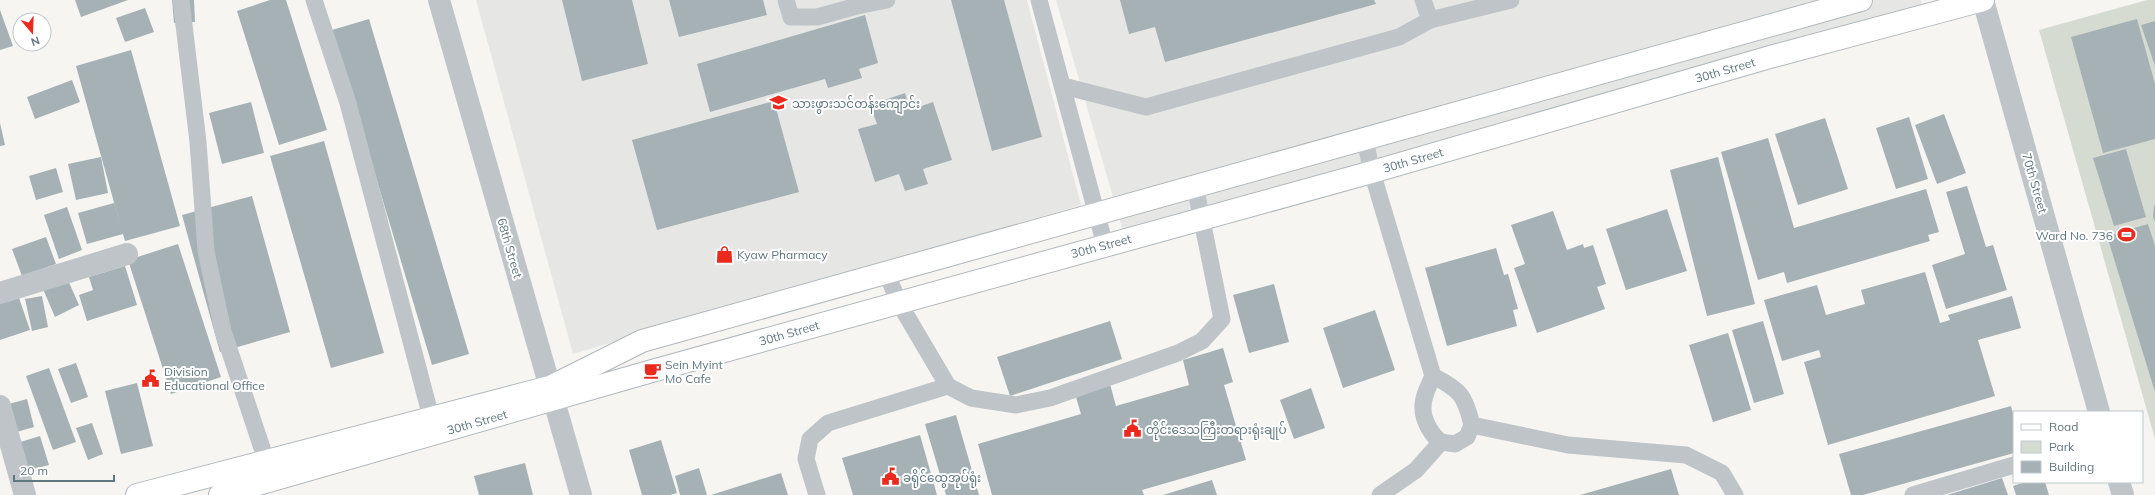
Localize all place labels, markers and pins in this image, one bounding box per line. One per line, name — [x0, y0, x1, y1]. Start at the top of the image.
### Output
school or university icon: သားဖွားသင်တန်းကျောင်း — [769, 93, 789, 113]
place label: သားဖွားသင်တန်းကျောင်း — [792, 95, 920, 114]
sports icon: Ward No. 736 — [2116, 225, 2136, 245]
place label: Ward No. 736 — [2036, 228, 2113, 243]
shop icon: Kyaw Pharmacy — [714, 244, 734, 264]
place label: Kyaw Pharmacy — [737, 247, 828, 262]
place label: Sein Myint Mo Cafe — [665, 357, 723, 386]
cafe icon: Sein Myint Mo Cafe — [642, 361, 662, 381]
place label: Division Educational Office — [164, 364, 265, 393]
public building icon: Division Educational Office — [141, 368, 161, 388]
public building icon: တိုင်းဒေသကြီးတရားရုံးချုပ် — [1123, 419, 1143, 439]
place label: တိုင်းဒေသကြီးတရားရုံးချုပ် — [1146, 421, 1287, 440]
public building icon: ခရိုင်ထွေအုပ်ရုံး — [880, 467, 900, 487]
place label: ခရိုင်ထွေအုပ်ရုံး — [903, 469, 981, 488]

